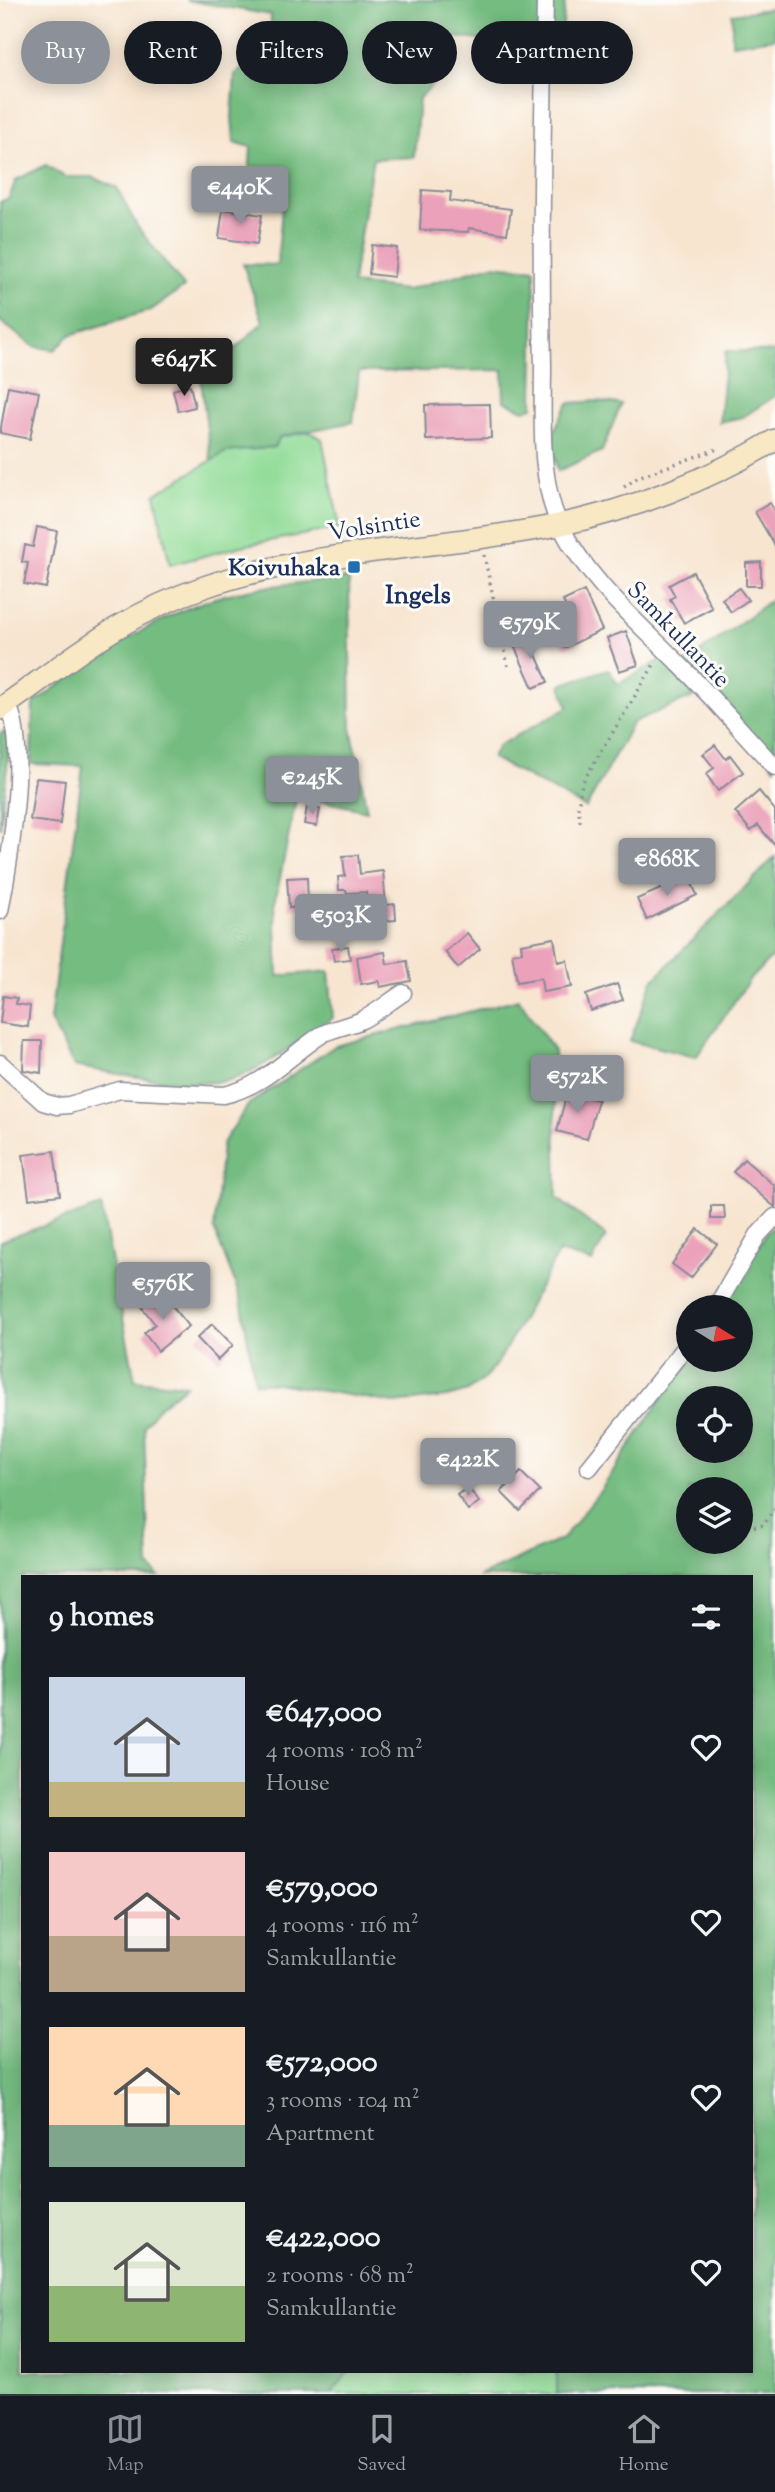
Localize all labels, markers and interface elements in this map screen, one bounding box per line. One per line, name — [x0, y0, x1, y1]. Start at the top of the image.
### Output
chip: Buy — [21, 21, 110, 84]
chip: Rent — [124, 21, 222, 84]
chip: Filters — [236, 21, 348, 84]
chip: New — [362, 21, 457, 84]
chip: Apartment — [471, 21, 633, 84]
pin: €440K — [191, 166, 289, 226]
text: €440K — [207, 172, 273, 205]
pin: €647K — [135, 338, 233, 398]
text: €647K — [152, 344, 216, 377]
street label: Volsintie — [326, 503, 423, 551]
place label: Koivuhaka — [228, 552, 341, 586]
marker: Koivuhaka — [346, 559, 362, 575]
street label: Samkullantie — [618, 575, 737, 696]
district label: Ingels — [385, 578, 451, 615]
pin: €579K — [481, 602, 579, 661]
text: €579K — [500, 607, 560, 640]
pin: €245K — [263, 756, 361, 816]
text: €245K — [282, 762, 342, 795]
pin: €868K — [618, 838, 716, 898]
text: €868K — [634, 844, 700, 877]
pin: €503K — [292, 894, 390, 954]
text: €503K — [311, 900, 371, 933]
pin: €572K — [528, 1056, 626, 1115]
text: €572K — [547, 1061, 607, 1094]
pin: €576K — [114, 1262, 212, 1322]
text: €576K — [132, 1268, 194, 1301]
north arrow — [676, 1295, 752, 1372]
map controls — [676, 1295, 753, 1554]
button: locate — [676, 1386, 753, 1463]
pin: €422K — [419, 1438, 517, 1498]
text: €422K — [437, 1444, 500, 1477]
button: layers — [676, 1477, 753, 1554]
text: 9 homes — [49, 1596, 154, 1639]
icon: filters — [687, 1598, 725, 1636]
text: €647,000 — [266, 1692, 382, 1735]
icon: home — [105, 1705, 189, 1789]
icon: heart — [687, 1728, 725, 1766]
text: 4 rooms · 108 m² — [266, 1735, 423, 1768]
text: House — [266, 1768, 330, 1801]
text: €579,000 — [266, 1867, 378, 1910]
icon: home — [105, 1880, 189, 1964]
icon: heart — [687, 1903, 725, 1941]
text: 4 rooms · 116 m² — [266, 1910, 419, 1943]
text: Samkullantie — [266, 1943, 396, 1976]
text: €572,000 — [266, 2042, 378, 2085]
icon: home — [105, 2055, 189, 2139]
icon: heart — [687, 2078, 725, 2116]
text: 3 rooms · 104 m² — [266, 2085, 420, 2118]
text: Apartment — [266, 2118, 375, 2151]
text: €422,000 — [266, 2217, 381, 2260]
icon: home — [105, 2230, 189, 2314]
icon: heart — [687, 2253, 725, 2291]
text: 2 rooms · 68 m² — [266, 2260, 414, 2293]
text: Samkullantie — [266, 2293, 396, 2326]
tab: Map — [106, 2410, 144, 2479]
tab: Saved — [357, 2410, 406, 2479]
tab: Home — [619, 2410, 669, 2479]

